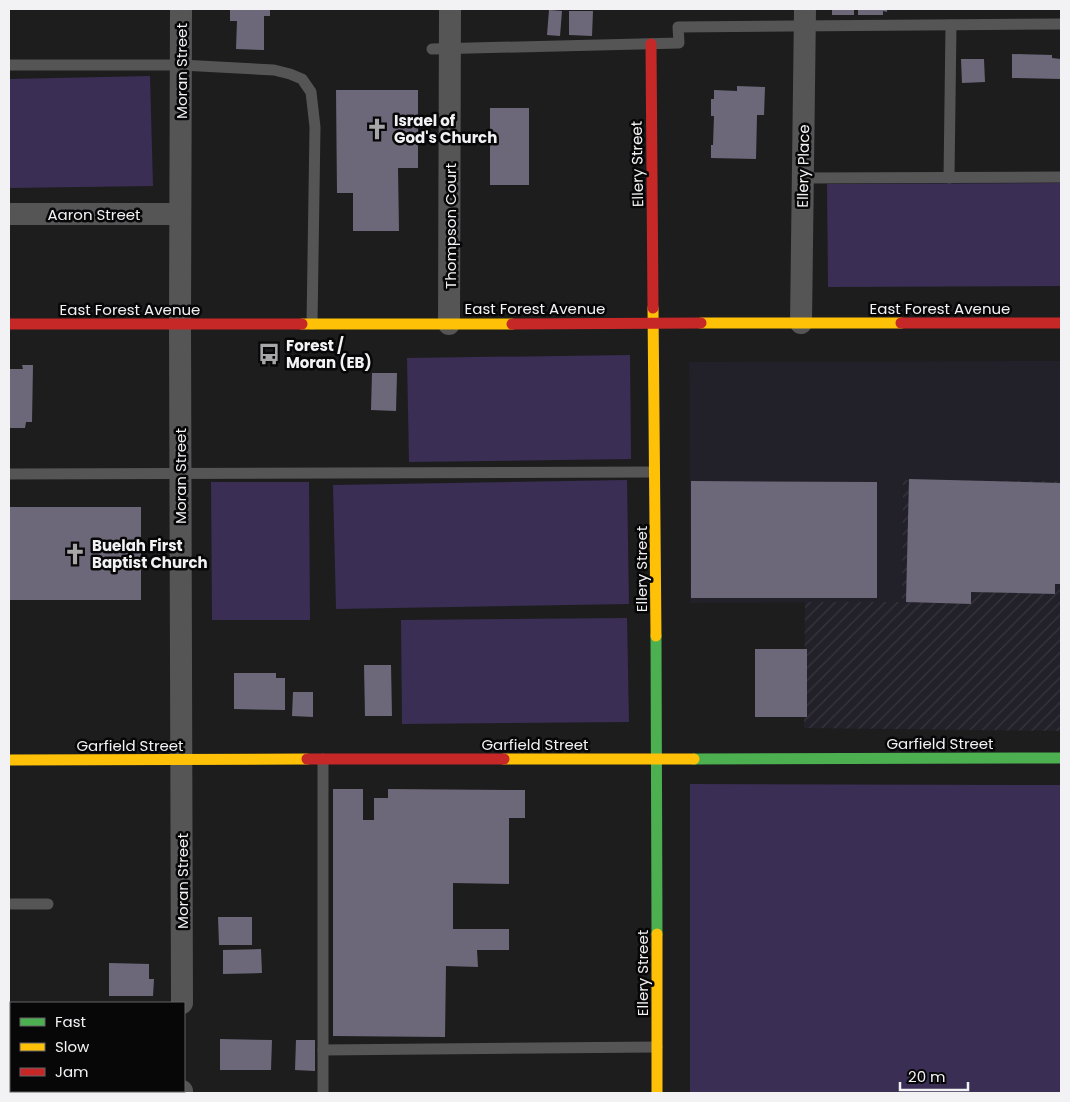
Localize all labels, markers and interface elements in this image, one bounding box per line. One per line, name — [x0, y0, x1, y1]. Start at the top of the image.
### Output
street label: Moran Street — [171, 23, 192, 119]
place label: Israel of God's Church — [394, 110, 497, 148]
church icon: Israel of God's Church — [364, 116, 390, 142]
street label: Ellery Street — [626, 121, 648, 207]
street label: Ellery Place — [792, 124, 814, 208]
street label: Thompson Court — [440, 163, 461, 289]
street label: Aaron Street — [48, 204, 140, 225]
street label: East Forest Avenue — [465, 298, 605, 319]
street label: East Forest Avenue — [870, 298, 1010, 319]
street label: East Forest Avenue — [60, 299, 200, 320]
place label: Forest / Moran (EB) — [286, 335, 372, 373]
bus stop icon: Forest / Moran (EB) — [256, 341, 282, 367]
street label: Moran Street — [170, 428, 191, 524]
street label: Ellery Street — [631, 526, 652, 612]
place label: Buelah First Baptist Church — [92, 535, 208, 573]
church icon: Buelah First Baptist Church — [62, 541, 88, 567]
street label: Garfield Street — [886, 733, 994, 754]
street label: Garfield Street — [481, 734, 589, 755]
street label: Garfield Street — [76, 735, 184, 756]
street label: Moran Street — [172, 833, 193, 929]
street label: Ellery Street — [632, 930, 653, 1016]
legend — [10, 1002, 185, 1092]
text: Fast — [55, 1011, 86, 1032]
text: Slow — [55, 1036, 90, 1057]
scale bar — [900, 1060, 968, 1092]
text: Jam — [55, 1061, 89, 1082]
text: 20 m — [908, 1066, 946, 1087]

